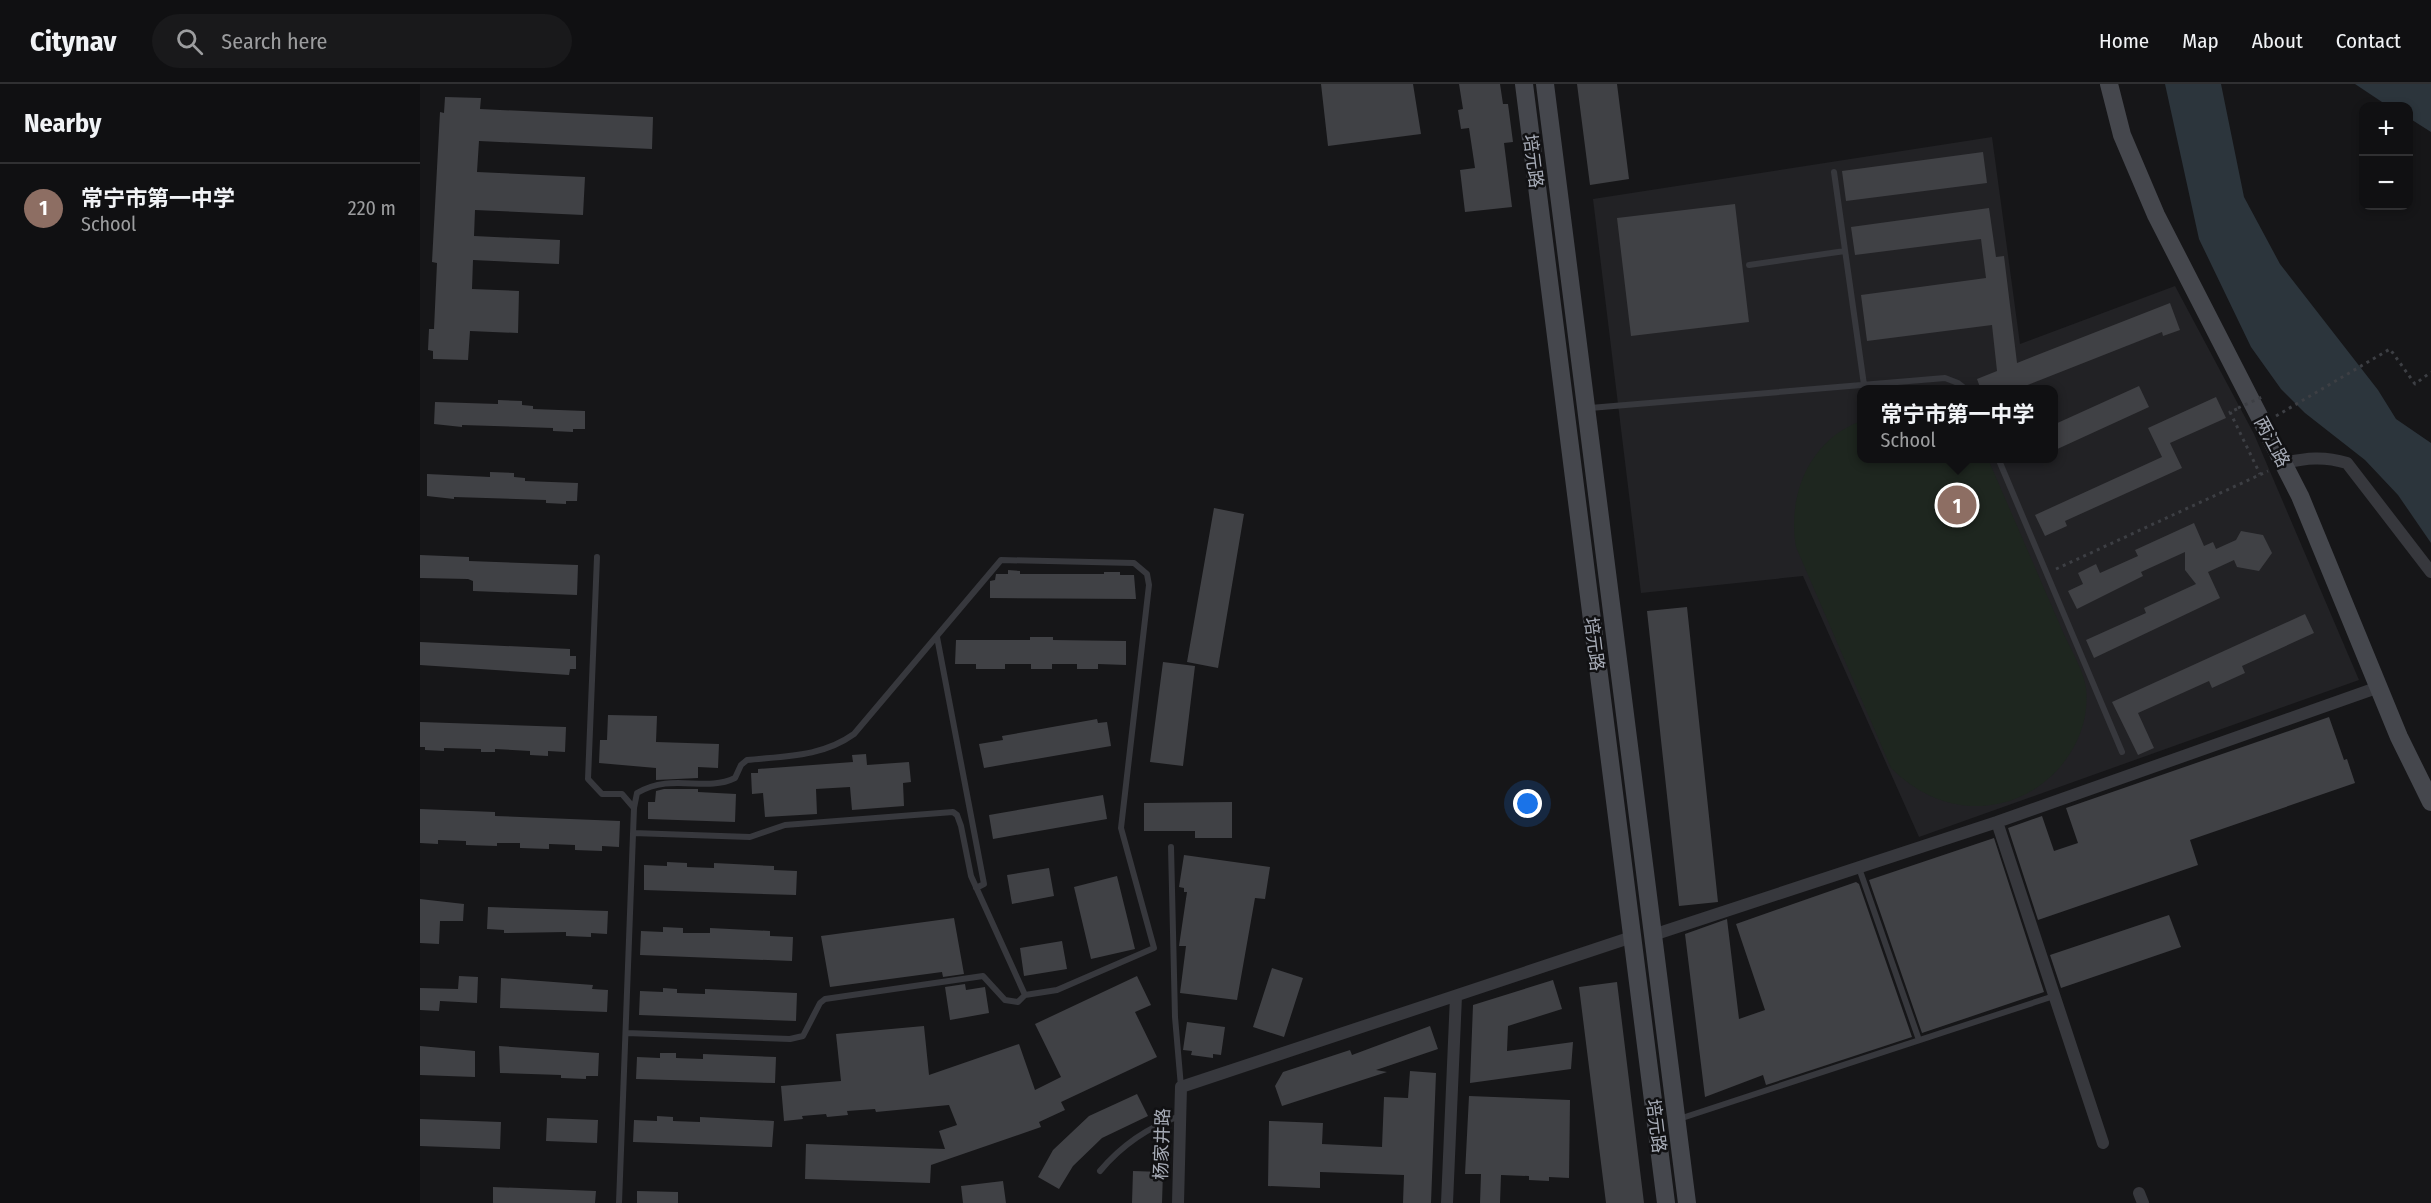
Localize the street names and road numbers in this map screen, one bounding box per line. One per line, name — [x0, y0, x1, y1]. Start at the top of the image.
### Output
street label: 培元路 — [1519, 133, 1547, 189]
street label: 两江路 — [2250, 413, 2294, 471]
street label: 培元路 — [1580, 616, 1608, 672]
street label: 培元路 — [1642, 1098, 1670, 1154]
street label: 杨家井路 — [1150, 1108, 1174, 1180]

